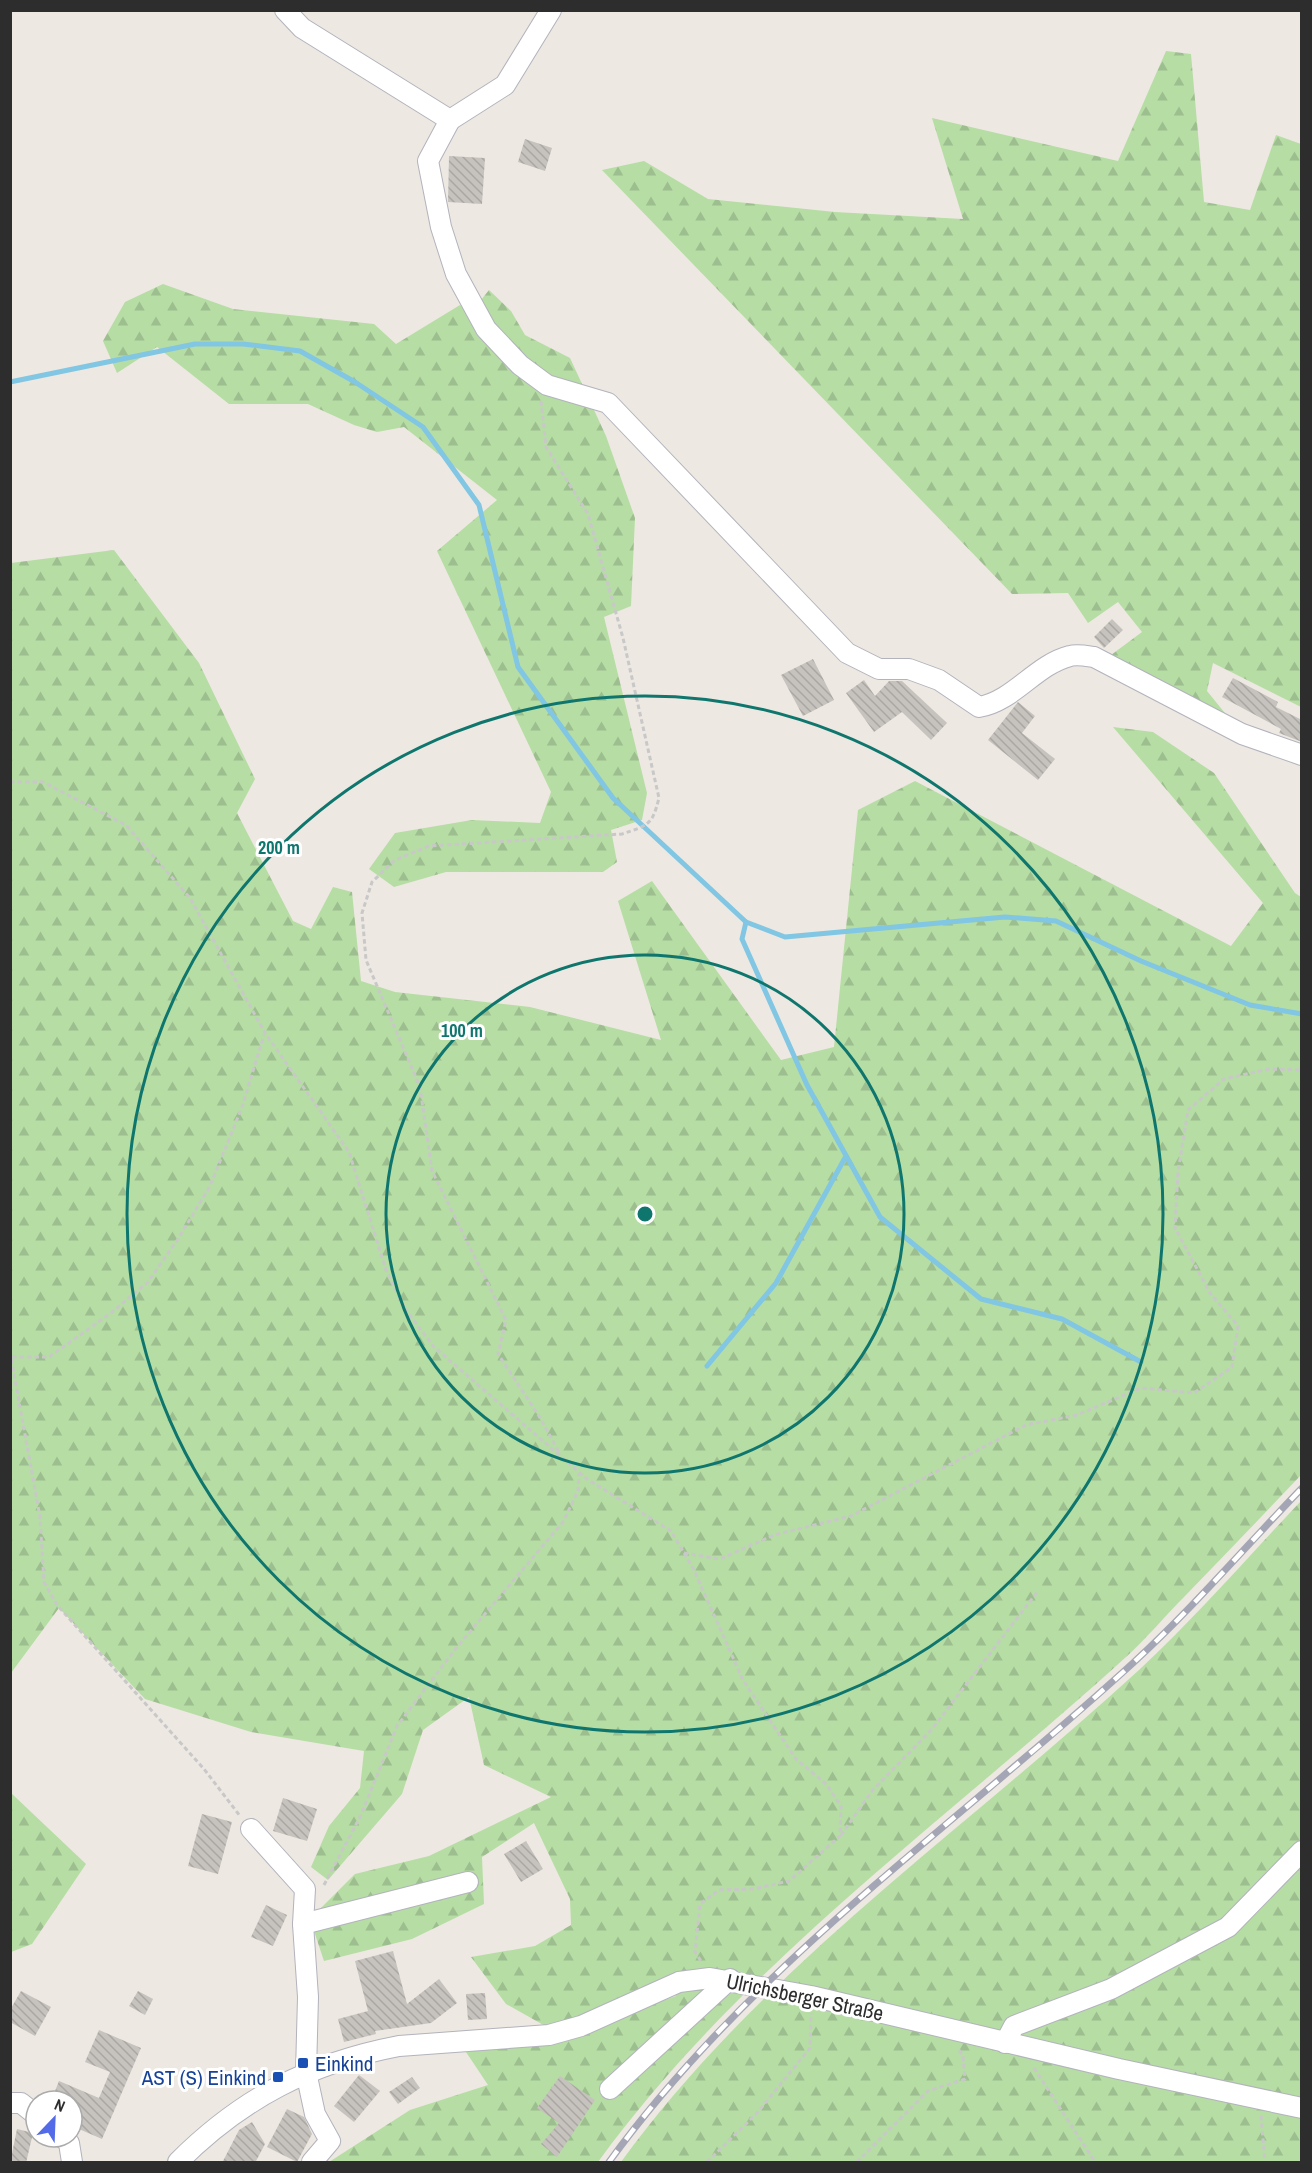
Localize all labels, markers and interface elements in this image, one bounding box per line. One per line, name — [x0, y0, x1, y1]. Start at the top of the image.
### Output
text: 200 m — [258, 835, 300, 860]
text: 100 m — [441, 1018, 483, 1043]
centre of rings — [635, 1204, 655, 1224]
street label: Ulrichsberger Straße — [724, 1966, 886, 2028]
place label: Einkind — [315, 2049, 373, 2078]
marker: Einkind — [296, 2056, 310, 2070]
place label: AST (S) Einkind — [141, 2063, 266, 2092]
marker: AST (S) Einkind — [271, 2070, 285, 2084]
north arrow — [24, 2089, 84, 2149]
text: N — [51, 2093, 69, 2117]

